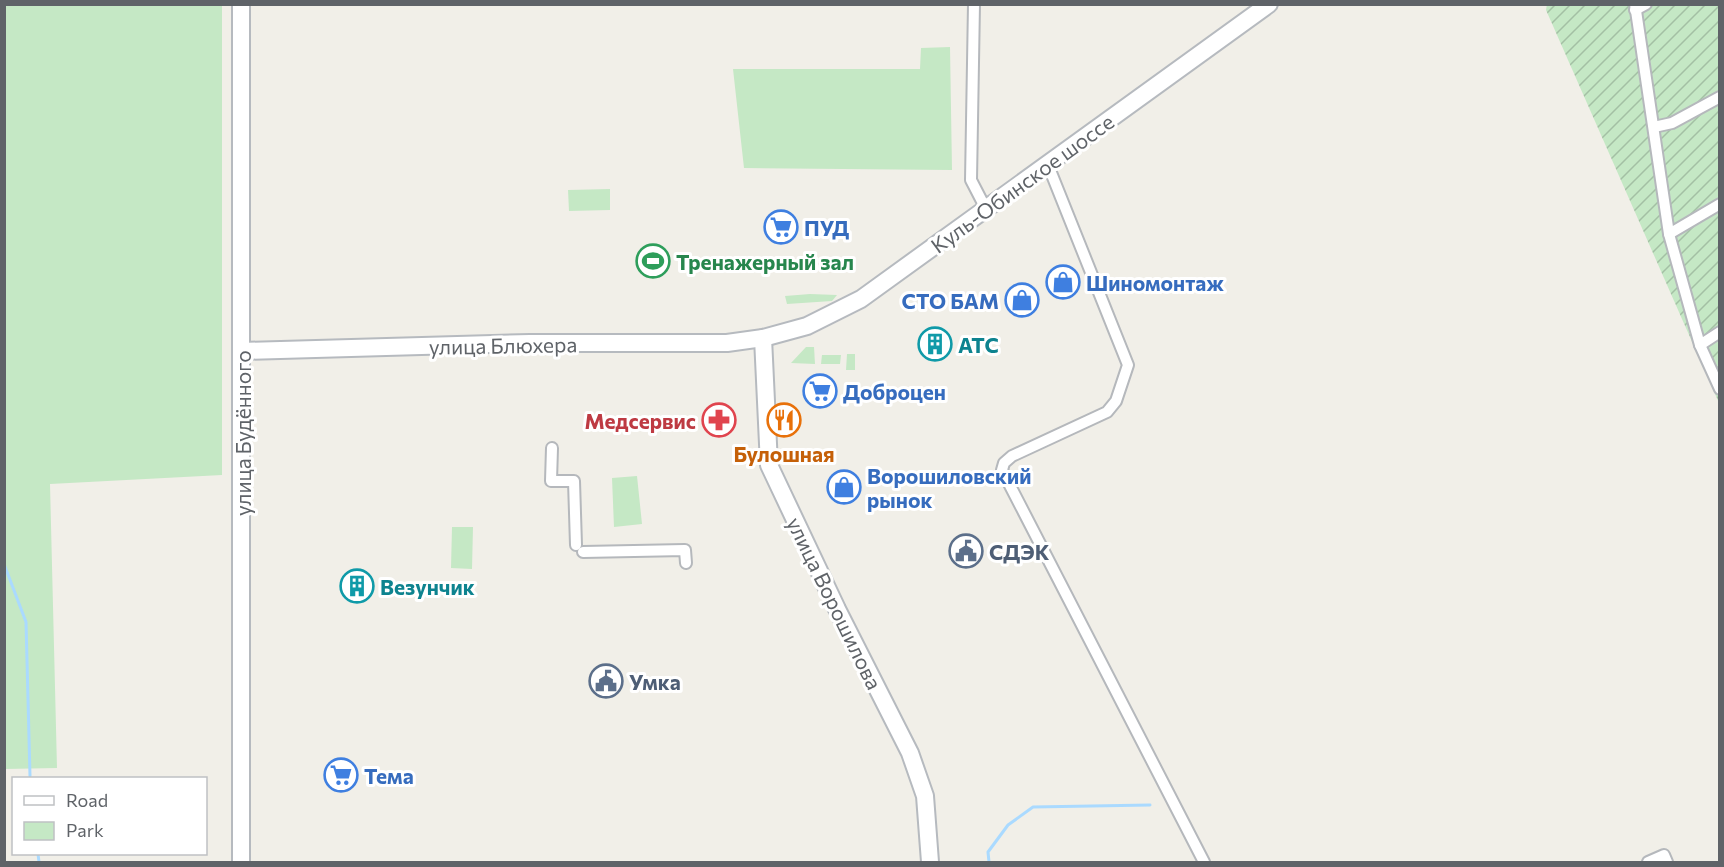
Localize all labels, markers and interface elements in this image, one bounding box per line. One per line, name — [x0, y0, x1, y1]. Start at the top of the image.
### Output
street label: Куль-Обинское шоссе — [926, 108, 1118, 258]
supermarket icon: ПУД — [763, 209, 799, 245]
place label: ПУД — [804, 215, 849, 240]
sports icon: Тренажерный зал — [635, 243, 671, 279]
place label: Тренажерный зал — [676, 249, 854, 274]
shop icon: Шиномонтаж — [1045, 264, 1081, 300]
place label: Шиномонтаж — [1086, 270, 1224, 295]
shop icon: СТО БАМ — [1004, 282, 1040, 318]
place label: СТО БАМ — [902, 288, 999, 313]
building icon: АТС — [917, 326, 953, 362]
street label: улица Блюхера — [429, 331, 577, 359]
place label: АТС — [958, 332, 999, 357]
street label: улица Будённого — [230, 350, 255, 516]
supermarket icon: Доброцен — [802, 373, 838, 409]
place label: Доброцен — [843, 379, 946, 404]
pharmacy icon: Медсервис — [701, 402, 737, 438]
restaurant icon: Булошная — [766, 402, 802, 438]
place label: Медсервис — [584, 408, 696, 433]
place label: Булошная — [733, 441, 835, 466]
place label: Ворошиловский рынок — [867, 463, 1031, 512]
shop icon: Ворошиловский рынок — [826, 469, 862, 505]
street label: улица Ворошилова — [782, 513, 888, 693]
public building icon: СДЭК — [948, 533, 984, 569]
place label: СДЭК — [989, 539, 1050, 564]
building icon: Везунчик — [339, 568, 375, 604]
place label: Везунчик — [380, 574, 475, 599]
public building icon: Умка — [588, 663, 624, 699]
place label: Умка — [629, 669, 681, 694]
supermarket icon: Тема — [323, 757, 359, 793]
place label: Тема — [364, 763, 414, 788]
legend — [12, 777, 207, 855]
text: Road — [66, 789, 108, 811]
text: Park — [66, 819, 104, 841]

